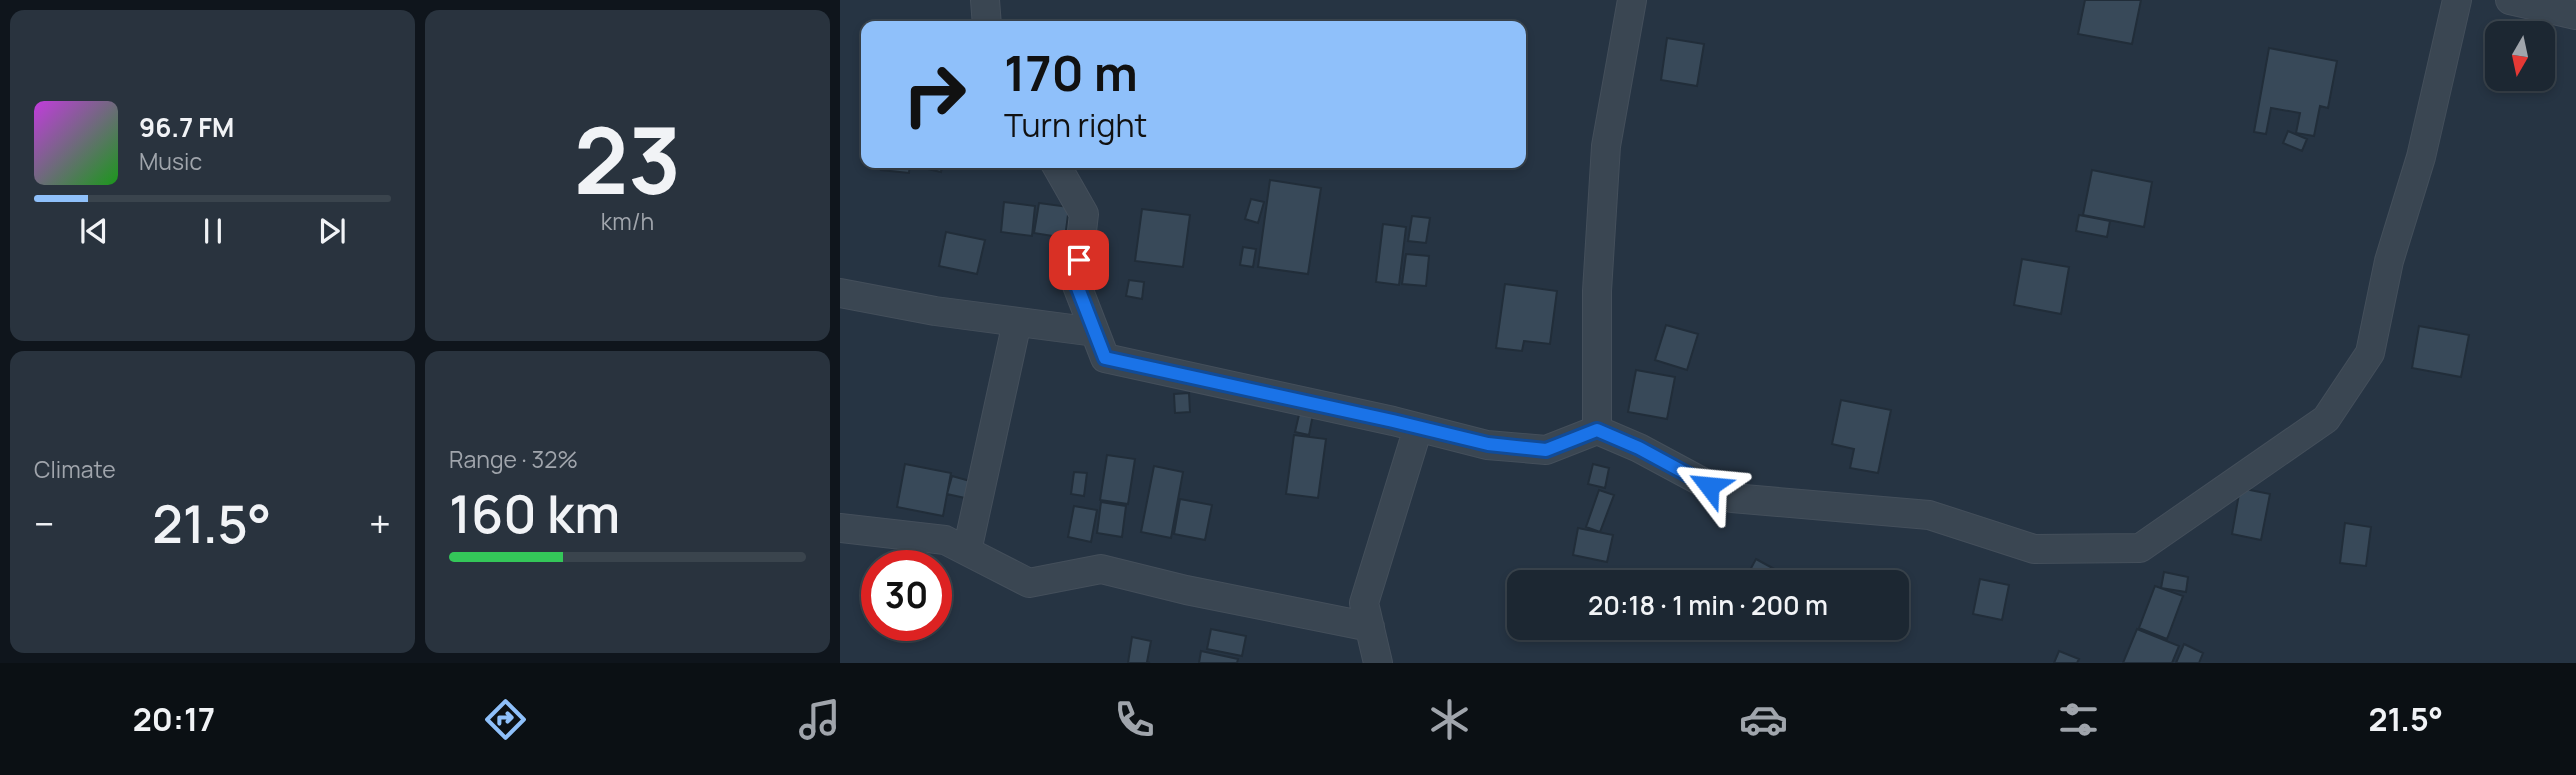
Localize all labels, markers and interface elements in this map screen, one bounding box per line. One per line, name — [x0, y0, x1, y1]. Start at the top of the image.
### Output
north arrow — [2485, 21, 2555, 91]
map controls — [2485, 21, 2555, 91]
text: 170 m — [1004, 39, 1138, 106]
icon: right — [889, 49, 980, 140]
text: 23 — [574, 97, 681, 221]
text: Turn right — [1004, 103, 1147, 147]
text: 96.7 FM — [139, 109, 234, 145]
text: Music — [139, 145, 202, 177]
text: km/h — [601, 205, 654, 237]
icon: previous — [75, 212, 113, 250]
icon: pause — [194, 212, 232, 250]
icon: next — [313, 212, 351, 250]
pin — [1049, 230, 1109, 290]
icon: arrive — [1060, 241, 1098, 279]
text: Range · 32% — [449, 443, 578, 475]
position arrow — [1672, 449, 1746, 523]
text: Climate — [34, 453, 116, 485]
text: 160 km — [449, 478, 620, 549]
text: 21.5° — [152, 488, 271, 559]
text: − — [34, 497, 55, 549]
text: + — [369, 497, 391, 549]
speed limit sign: 30 — [861, 550, 952, 641]
text: 20:18 · 1 min · 200 m — [1588, 587, 1828, 623]
icon: directions — [481, 695, 530, 744]
icon: music — [795, 695, 844, 744]
icon: phone — [1110, 695, 1159, 744]
icon: climate — [1425, 695, 1474, 744]
icon: car — [1739, 695, 1788, 744]
icon: filters — [2054, 695, 2103, 744]
text: 20:17 — [133, 697, 215, 741]
text: 21.5° — [2368, 697, 2443, 741]

